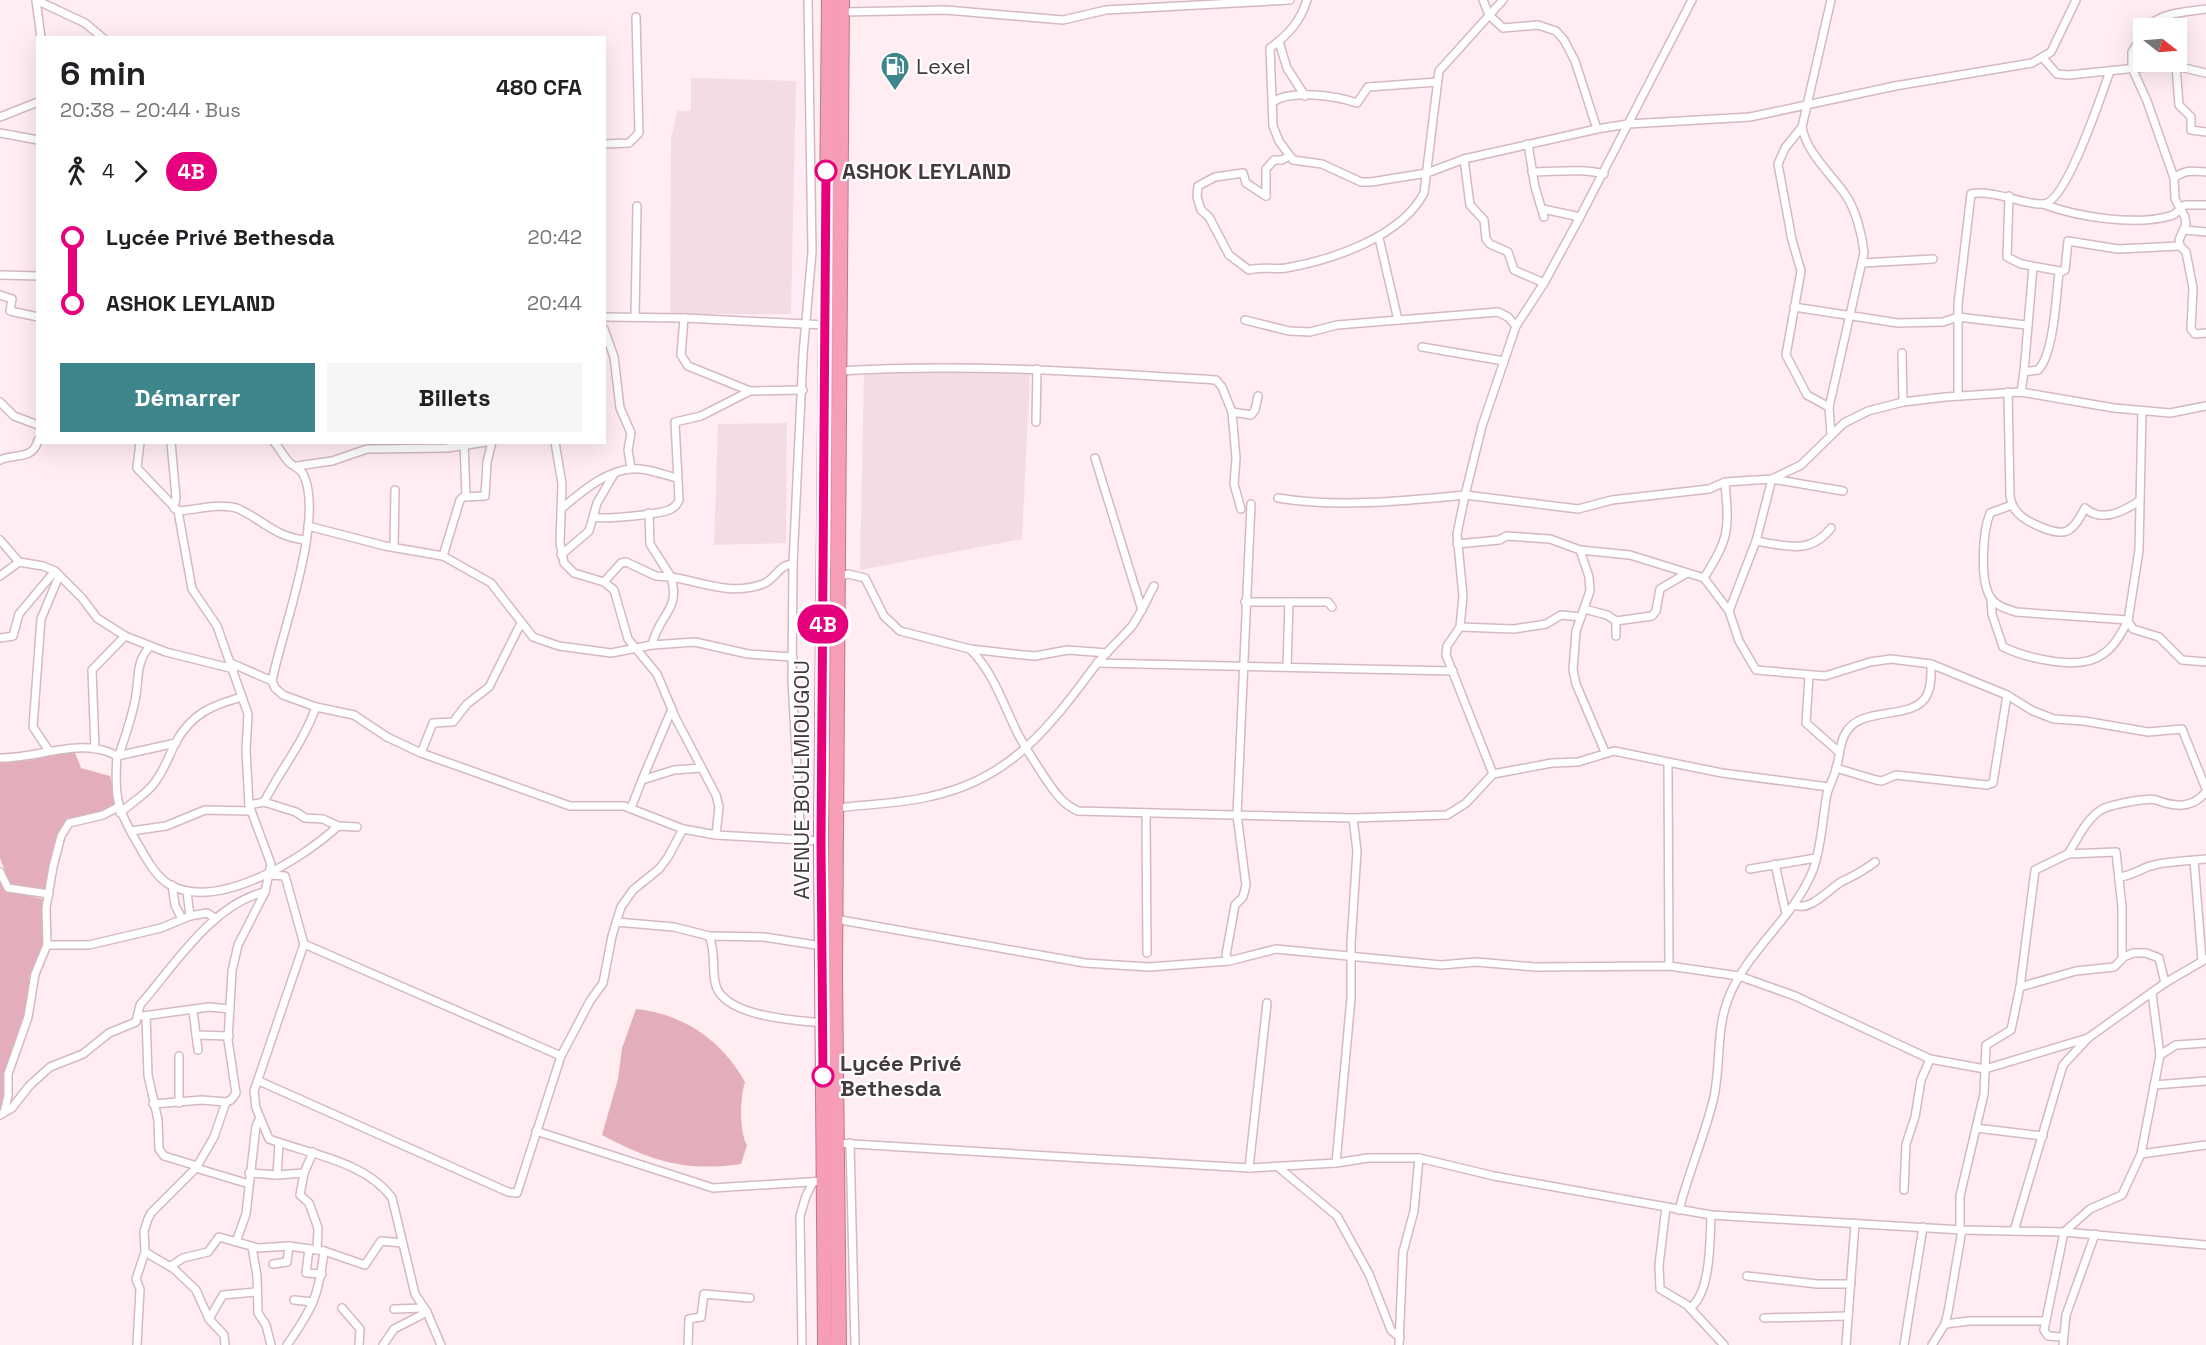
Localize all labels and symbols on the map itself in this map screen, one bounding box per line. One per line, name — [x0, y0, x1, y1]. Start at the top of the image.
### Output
north arrow — [2133, 18, 2187, 72]
fuel station icon: Lexel — [879, 50, 911, 92]
place label: Lexel — [916, 52, 971, 80]
place label: ASHOK LEYLAND — [842, 157, 1011, 185]
marker: ASHOK LEYLAND — [815, 160, 837, 182]
line badge: 4B — [796, 604, 850, 644]
street label: AVENUE BOULMIOUGOU — [787, 660, 815, 900]
place label: Lycée Privé Bethesda — [840, 1049, 962, 1102]
marker: Lycée Privé Bethesda — [812, 1065, 834, 1087]

